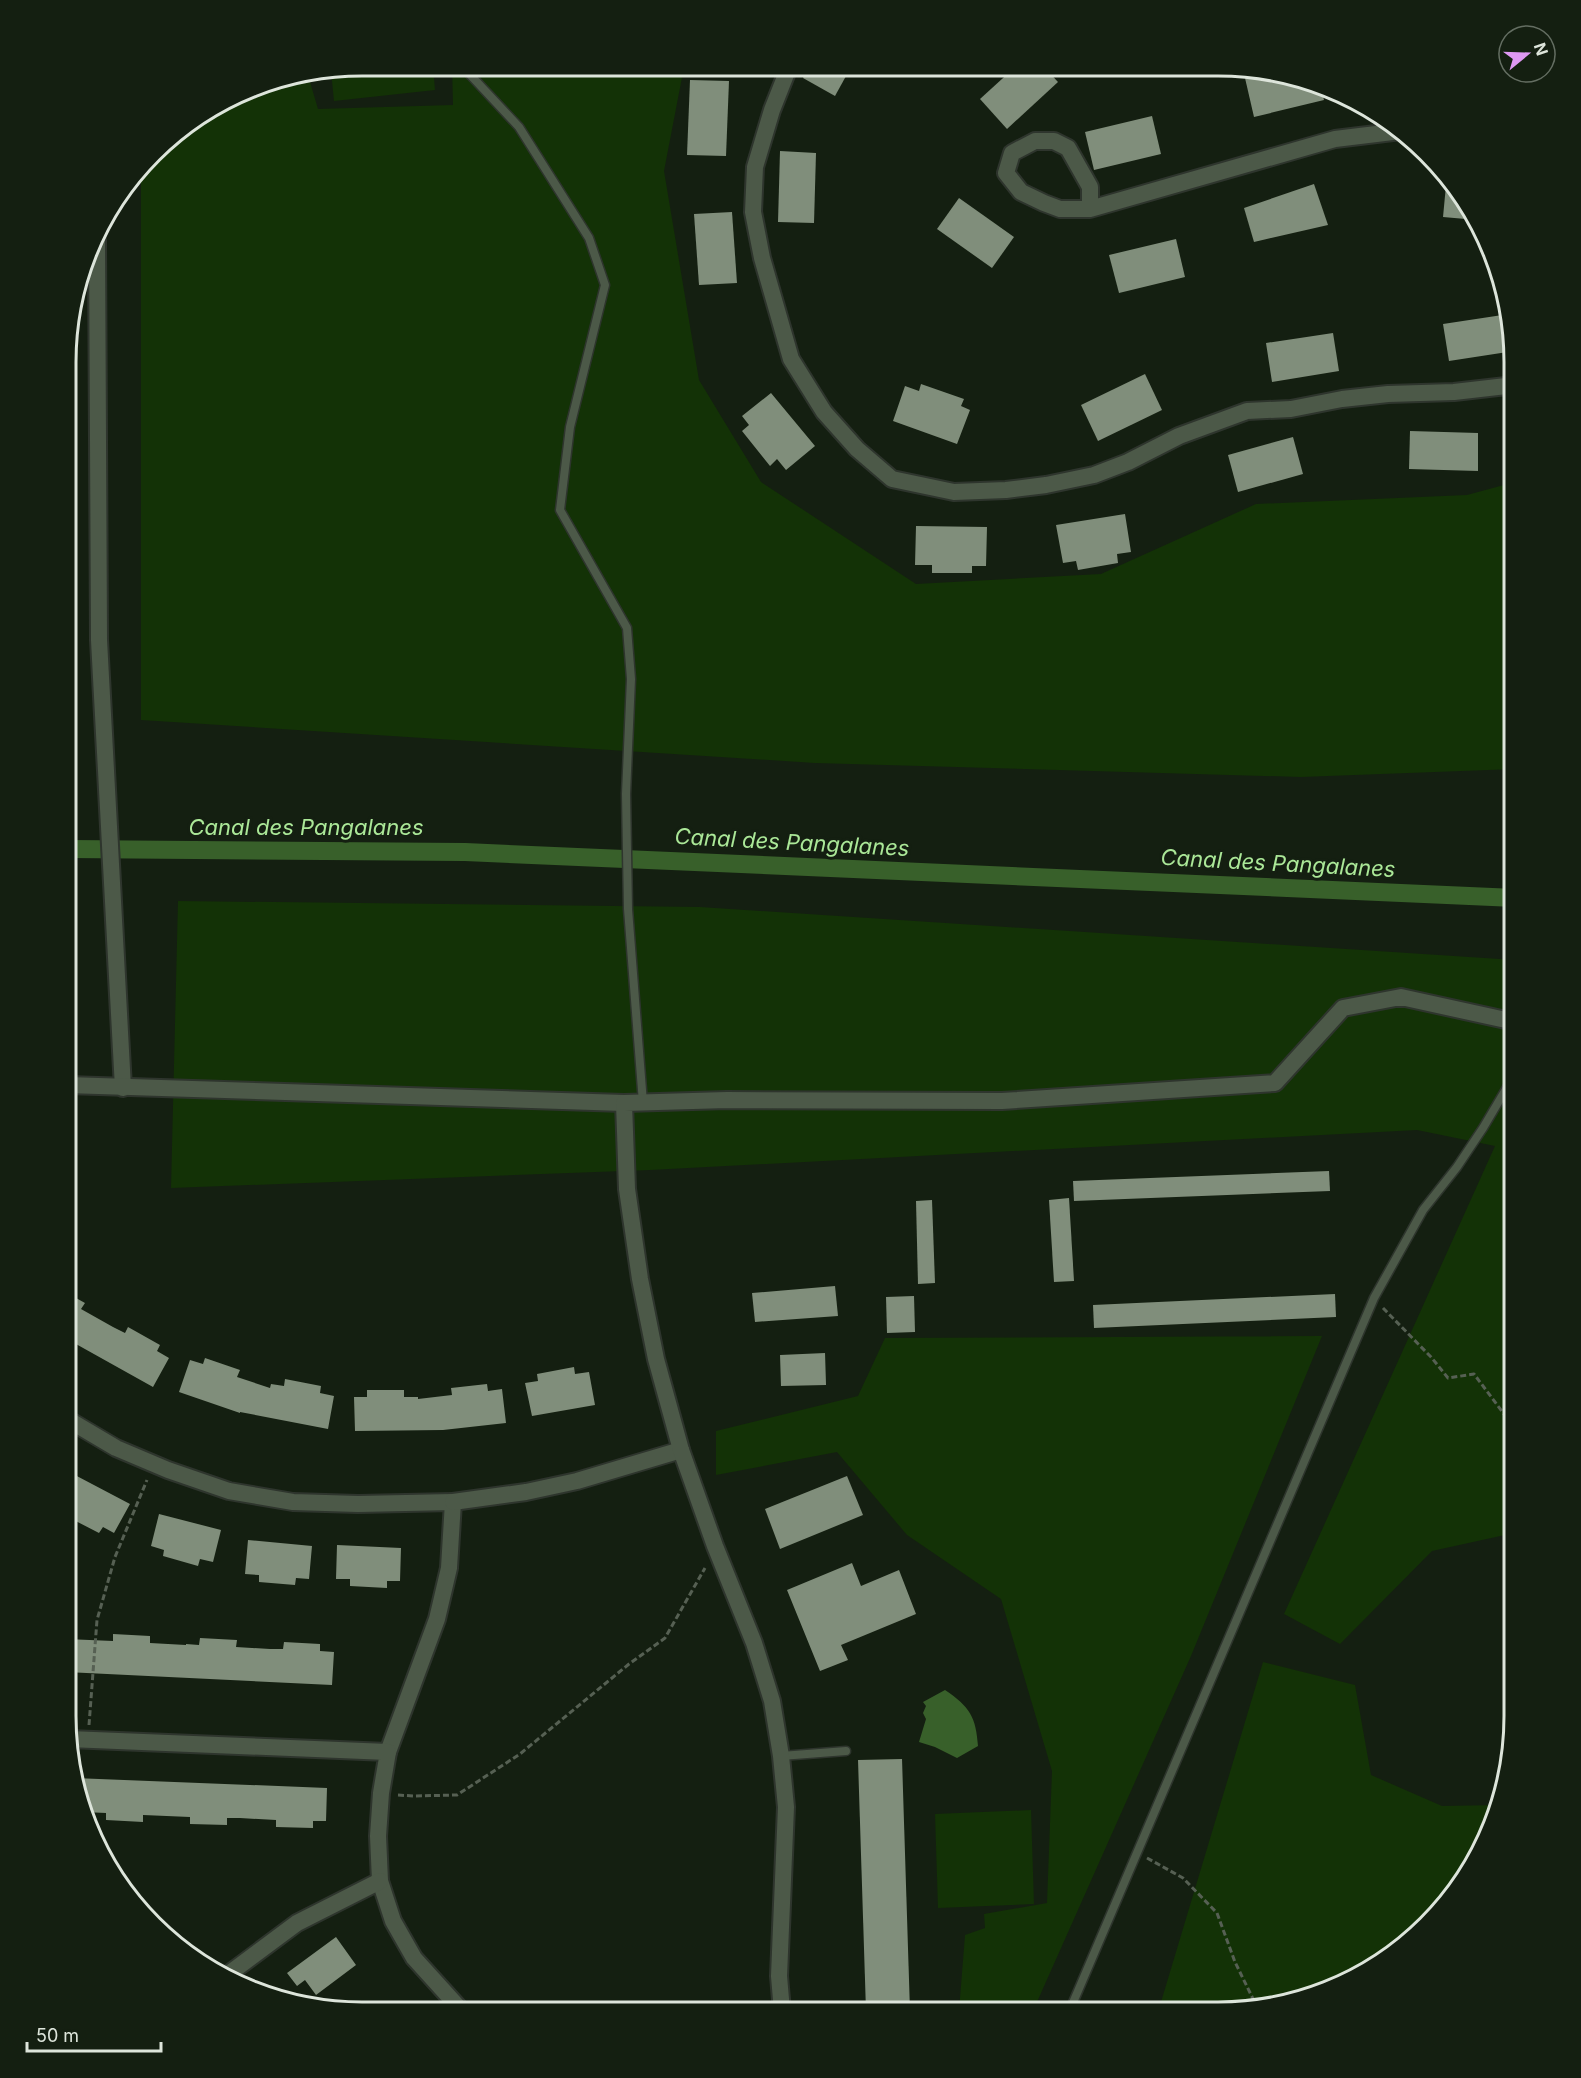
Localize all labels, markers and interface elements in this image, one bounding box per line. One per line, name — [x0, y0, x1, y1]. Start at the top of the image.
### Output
north arrow — [1497, 24, 1557, 84]
text: N — [1530, 40, 1553, 58]
water label: Canal des Pangalanes — [188, 814, 424, 840]
water label: Canal des Pangalanes — [674, 823, 910, 861]
water label: Canal des Pangalanes — [1160, 844, 1396, 882]
scale bar — [27, 2015, 160, 2053]
text: 50 m — [36, 2025, 79, 2046]

